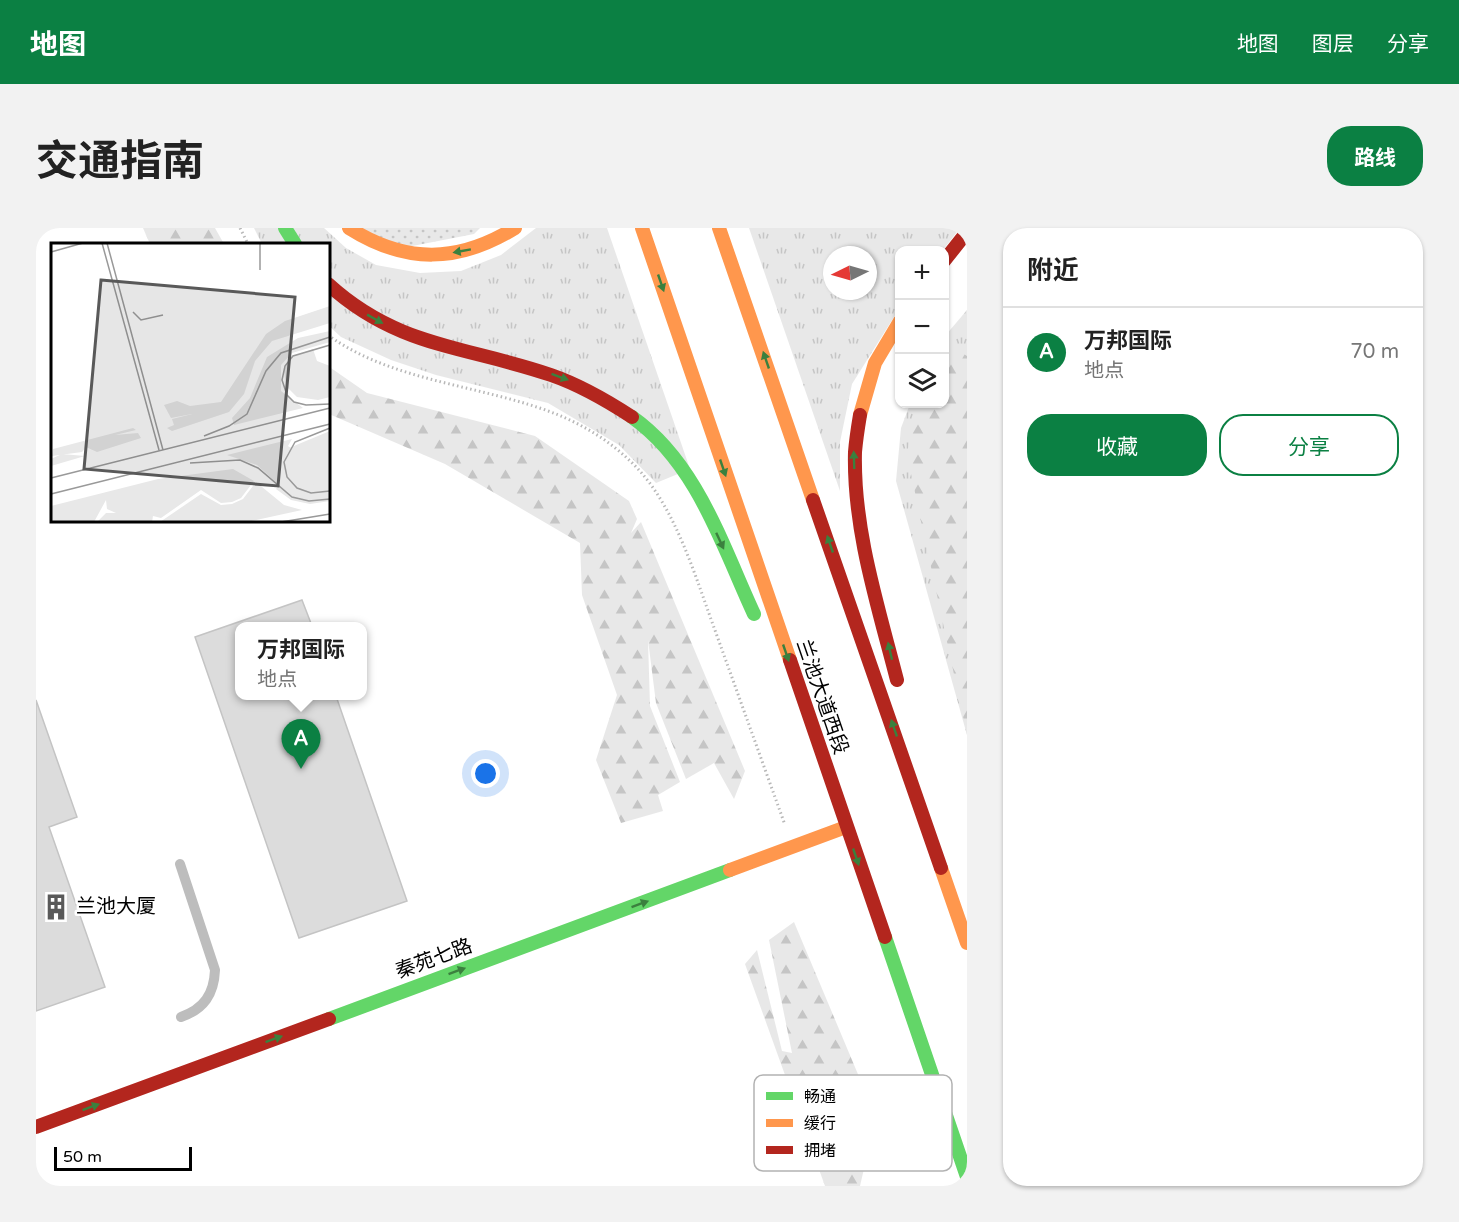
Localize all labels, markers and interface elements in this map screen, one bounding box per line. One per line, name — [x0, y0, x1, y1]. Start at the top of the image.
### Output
text: 地图 — [30, 28, 86, 62]
text: 地图 — [1237, 32, 1279, 57]
text: 图层 — [1312, 32, 1354, 57]
text: 分享 — [1387, 32, 1429, 57]
button: 路线 — [1327, 126, 1423, 186]
text: 交通指南 — [36, 136, 204, 187]
inset map — [51, 243, 330, 522]
north arrow — [823, 246, 877, 300]
map controls — [895, 246, 949, 408]
button: + — [895, 246, 949, 300]
one-way arrow — [452, 247, 471, 256]
text: 附近 — [1027, 255, 1079, 286]
one-way arrow — [656, 274, 666, 292]
button: − — [895, 300, 949, 354]
one-way arrow — [367, 314, 384, 324]
text: 万邦国际 — [1084, 328, 1172, 354]
text: A — [1039, 340, 1054, 364]
text: 70 m — [1350, 340, 1399, 364]
one-way arrow — [760, 351, 770, 369]
button: layers — [895, 354, 949, 408]
text: 地点 — [1084, 359, 1124, 383]
one-way arrow — [551, 373, 569, 383]
button: 收藏 — [1027, 414, 1207, 476]
button: 分享 — [1219, 414, 1399, 476]
one-way arrow — [850, 450, 859, 469]
one-way arrow — [719, 459, 729, 477]
one-way arrow — [716, 532, 725, 550]
one-way arrow — [824, 535, 834, 553]
popup — [235, 622, 367, 700]
street label: 兰池大道西段 — [791, 636, 853, 758]
text: 万邦国际 — [257, 637, 345, 663]
one-way arrow — [884, 641, 894, 660]
one-way arrow — [782, 644, 792, 662]
text: 地点 — [257, 668, 297, 692]
one-way arrow — [888, 719, 898, 737]
pin: A — [282, 720, 320, 769]
your location — [471, 759, 500, 788]
one-way arrow — [852, 848, 861, 866]
building icon: 兰池大厦 — [41, 892, 71, 922]
place label: 兰池大厦 — [76, 895, 156, 919]
one-way arrow — [631, 898, 649, 908]
street label: 秦苑七路 — [392, 934, 476, 984]
one-way arrow — [448, 966, 466, 976]
one-way arrow — [265, 1034, 283, 1043]
legend — [754, 1075, 952, 1171]
text: 畅通 — [804, 1087, 836, 1107]
one-way arrow — [82, 1101, 100, 1111]
text: 缓行 — [804, 1114, 836, 1134]
text: 拥堵 — [804, 1141, 836, 1161]
scale bar — [54, 1144, 192, 1172]
text: 50 m — [63, 1147, 102, 1167]

